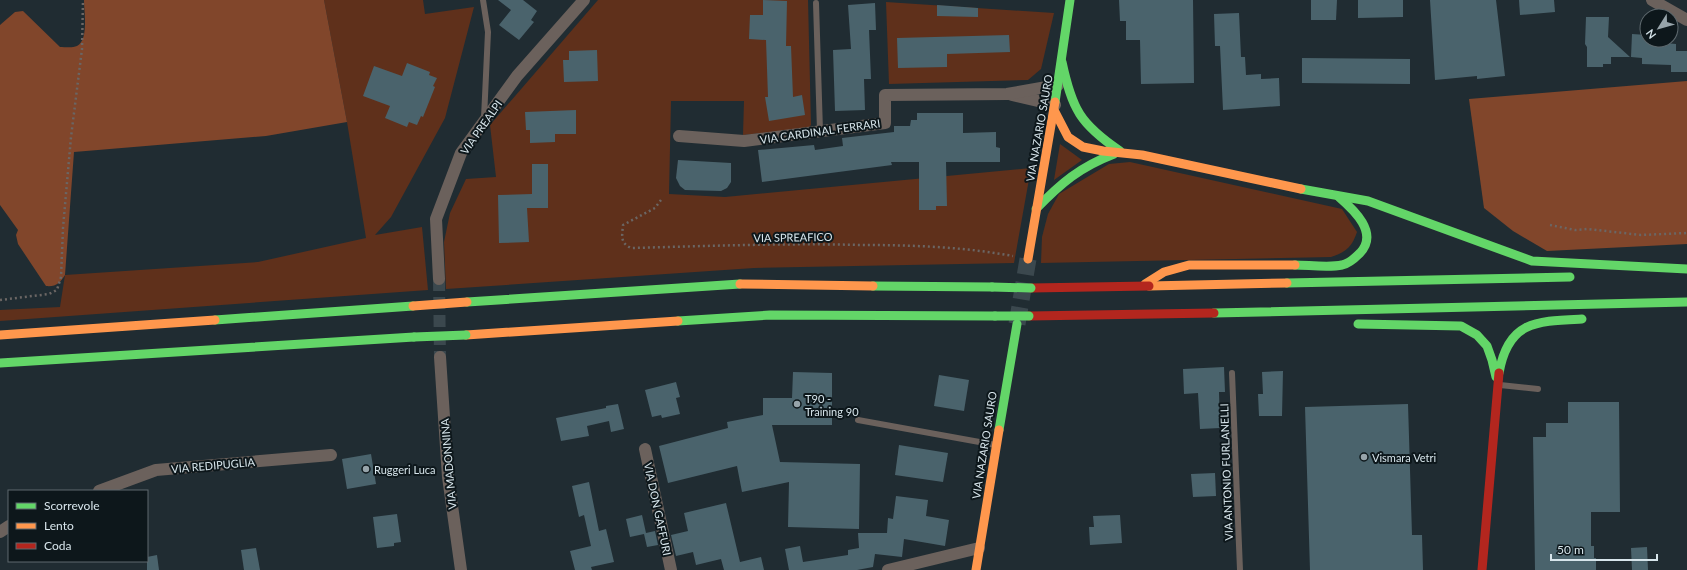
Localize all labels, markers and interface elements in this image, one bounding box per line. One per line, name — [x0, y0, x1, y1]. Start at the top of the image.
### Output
north arrow — [1639, 8, 1679, 48]
text: N — [1643, 27, 1658, 42]
street label: VIA NAZARIO SAURO — [1023, 73, 1055, 183]
street label: VIA PREALPI — [458, 97, 504, 157]
street label: VIA CARDINAL FERRARI — [759, 116, 881, 146]
street label: VIA SPREAFICO — [753, 230, 833, 244]
street label: VIA NAZARIO SAURO — [969, 390, 999, 500]
place label: T90 - Training 90 — [805, 392, 859, 418]
marker: T90 - Training 90 — [792, 399, 802, 409]
street label: VIA ANTONIO FURLANELLI — [1217, 403, 1235, 541]
street label: VIA MADONNINA — [438, 418, 458, 510]
place label: Vismara Vetri — [1372, 451, 1437, 464]
marker: Vismara Vetri — [1359, 452, 1369, 462]
street label: VIA REDIPUGLIA — [171, 455, 256, 475]
street label: VIA DON GAFFURI — [642, 461, 674, 557]
place label: Ruggeri Luca — [374, 463, 436, 476]
marker: Ruggeri Luca — [361, 464, 371, 474]
legend — [8, 490, 148, 562]
text: Scorrevole — [44, 498, 100, 513]
text: Lento — [44, 518, 74, 533]
scale bar — [1551, 536, 1657, 562]
text: Coda — [44, 538, 71, 553]
text: 50 m — [1557, 542, 1584, 557]

